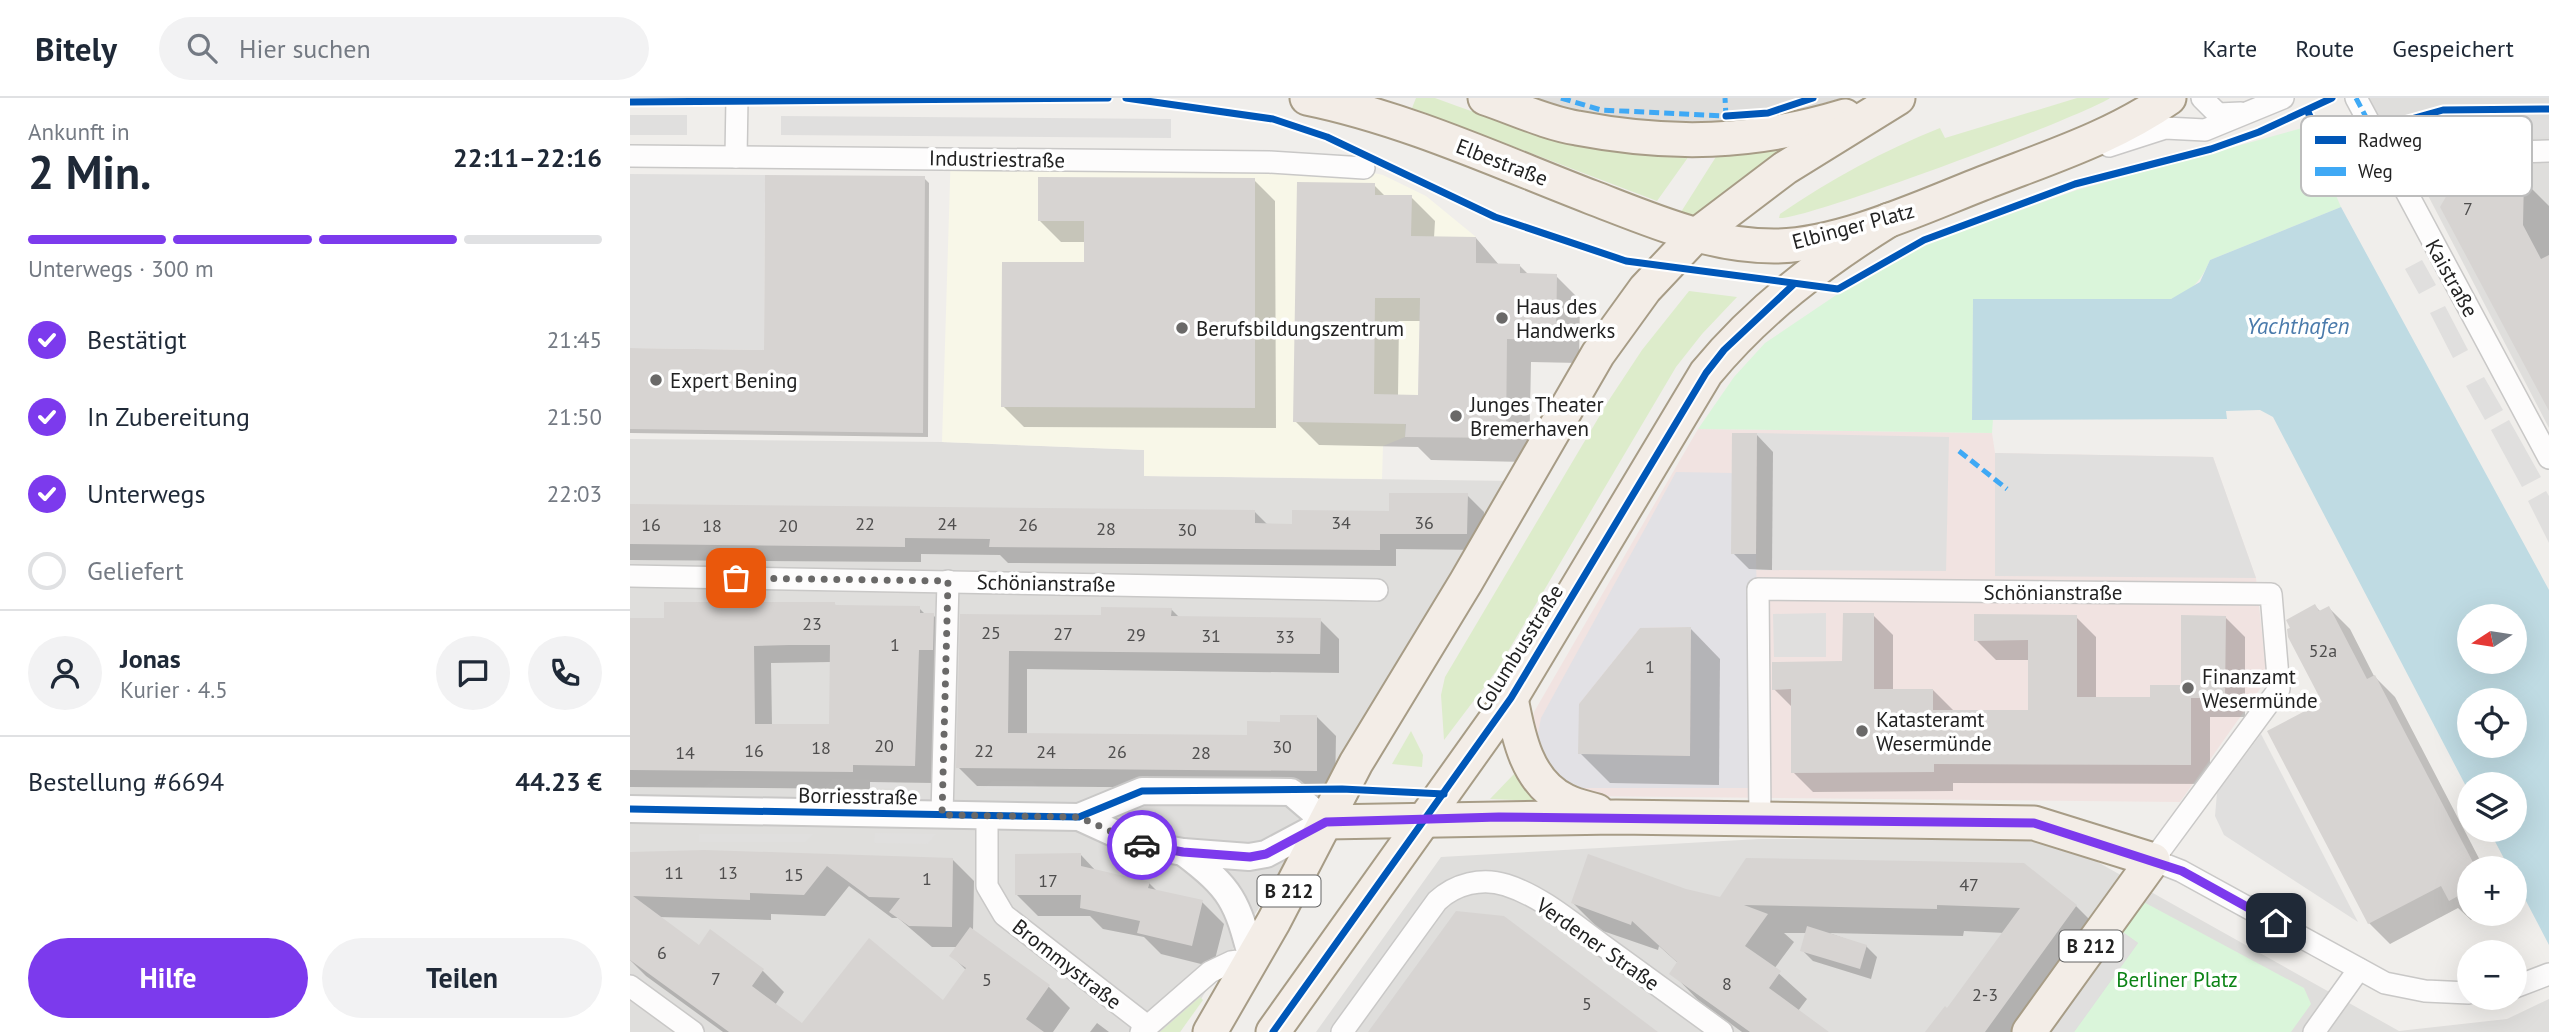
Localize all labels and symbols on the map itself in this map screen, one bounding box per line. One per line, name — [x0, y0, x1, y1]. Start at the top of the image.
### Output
legend — [2301, 116, 2532, 196]
text: Radweg — [2358, 128, 2422, 152]
street label: Elbestraße — [1452, 132, 1552, 192]
street label: Industriestraße — [929, 144, 1065, 174]
text: Weg — [2358, 159, 2393, 183]
street label: Elbinger Platz — [1789, 197, 1917, 255]
house number: 7 — [2463, 197, 2473, 220]
street label: Kaistraße — [2420, 234, 2484, 322]
place label: Haus des Handwerks — [1516, 293, 1615, 344]
marker: Haus des Handwerks — [1494, 310, 1510, 326]
water label: Yachthafen — [2246, 311, 2350, 340]
place label: Berufsbildungszentrum — [1196, 315, 1404, 342]
marker: Berufsbildungszentrum — [1174, 320, 1190, 336]
place label: Expert Bening — [670, 367, 797, 394]
marker: Expert Bening — [648, 372, 664, 388]
place label: Junges Theater Bremerhaven — [1469, 391, 1604, 442]
marker: Junges Theater Bremerhaven — [1448, 408, 1464, 424]
house number: 34 — [1331, 511, 1351, 534]
house number: 36 — [1414, 511, 1434, 534]
house number: 22 — [855, 512, 875, 535]
house number: 24 — [937, 512, 957, 535]
house number: 16 — [641, 513, 661, 536]
house number: 26 — [1018, 513, 1038, 536]
house number: 18 — [702, 514, 722, 537]
house number: 20 — [778, 514, 798, 537]
house number: 28 — [1096, 517, 1116, 540]
house number: 30 — [1177, 518, 1197, 541]
pin — [706, 548, 766, 608]
street label: Schönianstraße — [976, 568, 1116, 598]
street label: Columbusstraße — [1469, 579, 1569, 717]
street label: Schönianstraße — [1984, 579, 2123, 606]
north arrow — [2457, 604, 2527, 674]
house number: 23 — [802, 612, 822, 635]
house number: 25 — [981, 621, 1001, 644]
house number: 27 — [1053, 622, 1073, 645]
house number: 29 — [1126, 623, 1146, 646]
house number: 31 — [1201, 624, 1221, 647]
house number: 33 — [1275, 625, 1295, 648]
house number: 1 — [890, 633, 900, 656]
house number: 52a — [2309, 639, 2337, 662]
house number: 1 — [1645, 655, 1655, 678]
place label: Finanzamt Wesermünde — [2202, 663, 2318, 714]
marker: Finanzamt Wesermünde — [2180, 680, 2196, 696]
place label: Katasteramt Wesermünde — [1876, 706, 1992, 757]
marker: Katasteramt Wesermünde — [1854, 723, 1870, 739]
house number: 20 — [874, 734, 894, 757]
house number: 30 — [1272, 735, 1292, 758]
house number: 18 — [811, 736, 831, 759]
house number: 16 — [744, 739, 764, 762]
house number: 22 — [974, 739, 994, 762]
house number: 24 — [1036, 740, 1056, 763]
house number: 26 — [1107, 740, 1127, 763]
house number: 14 — [675, 741, 695, 764]
house number: 28 — [1191, 741, 1211, 764]
street label: Borriesstraße — [798, 781, 918, 811]
courier — [1107, 810, 1177, 880]
house number: 11 — [664, 861, 684, 884]
house number: 13 — [718, 861, 738, 884]
house number: 15 — [784, 863, 804, 886]
house number: 1 — [922, 867, 932, 890]
house number: 17 — [1038, 869, 1058, 892]
house number: 47 — [1959, 873, 1979, 896]
road number: B 212 — [1258, 876, 1320, 906]
street label: Verdener Straße — [1530, 891, 1665, 996]
pin — [2246, 893, 2306, 953]
street label: Brommystraße — [1007, 913, 1127, 1015]
road number: B 212 — [2060, 930, 2122, 961]
house number: 6 — [657, 941, 667, 964]
park label: Berliner Platz — [2116, 966, 2238, 993]
house number: 7 — [711, 967, 721, 990]
house number: 5 — [982, 968, 992, 991]
house number: 8 — [1722, 972, 1732, 995]
house number: 2-3 — [1972, 983, 1998, 1006]
house number: 5 — [1582, 992, 1592, 1015]

